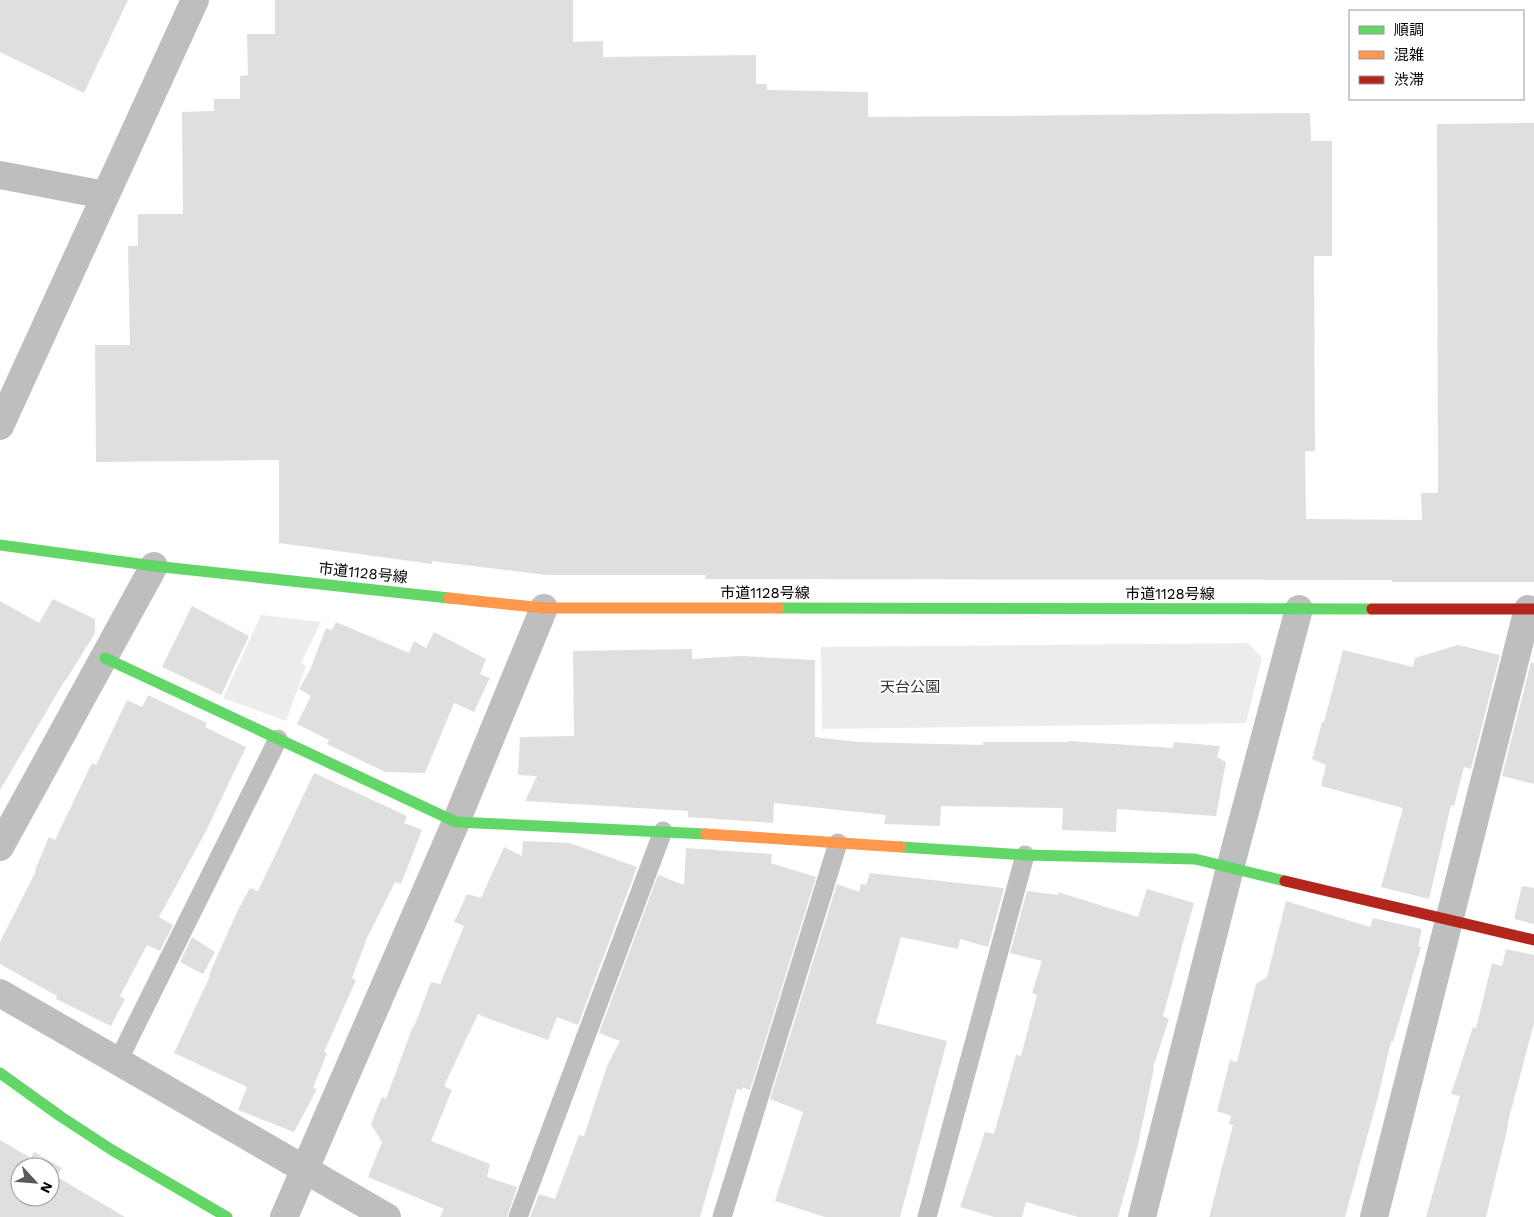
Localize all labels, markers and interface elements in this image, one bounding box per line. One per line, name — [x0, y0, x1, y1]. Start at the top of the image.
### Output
legend — [1349, 10, 1524, 100]
text: 順調 — [1394, 21, 1424, 39]
text: 混雑 — [1394, 46, 1424, 64]
text: 渋滞 — [1394, 71, 1424, 89]
street label: 市道1128号線 — [317, 559, 409, 587]
street label: 市道1128号線 — [720, 584, 810, 602]
street label: 市道1128号線 — [1125, 585, 1215, 603]
park label: 天台公園 — [880, 678, 940, 696]
north arrow — [10, 1157, 60, 1207]
text: N — [37, 1180, 56, 1196]

